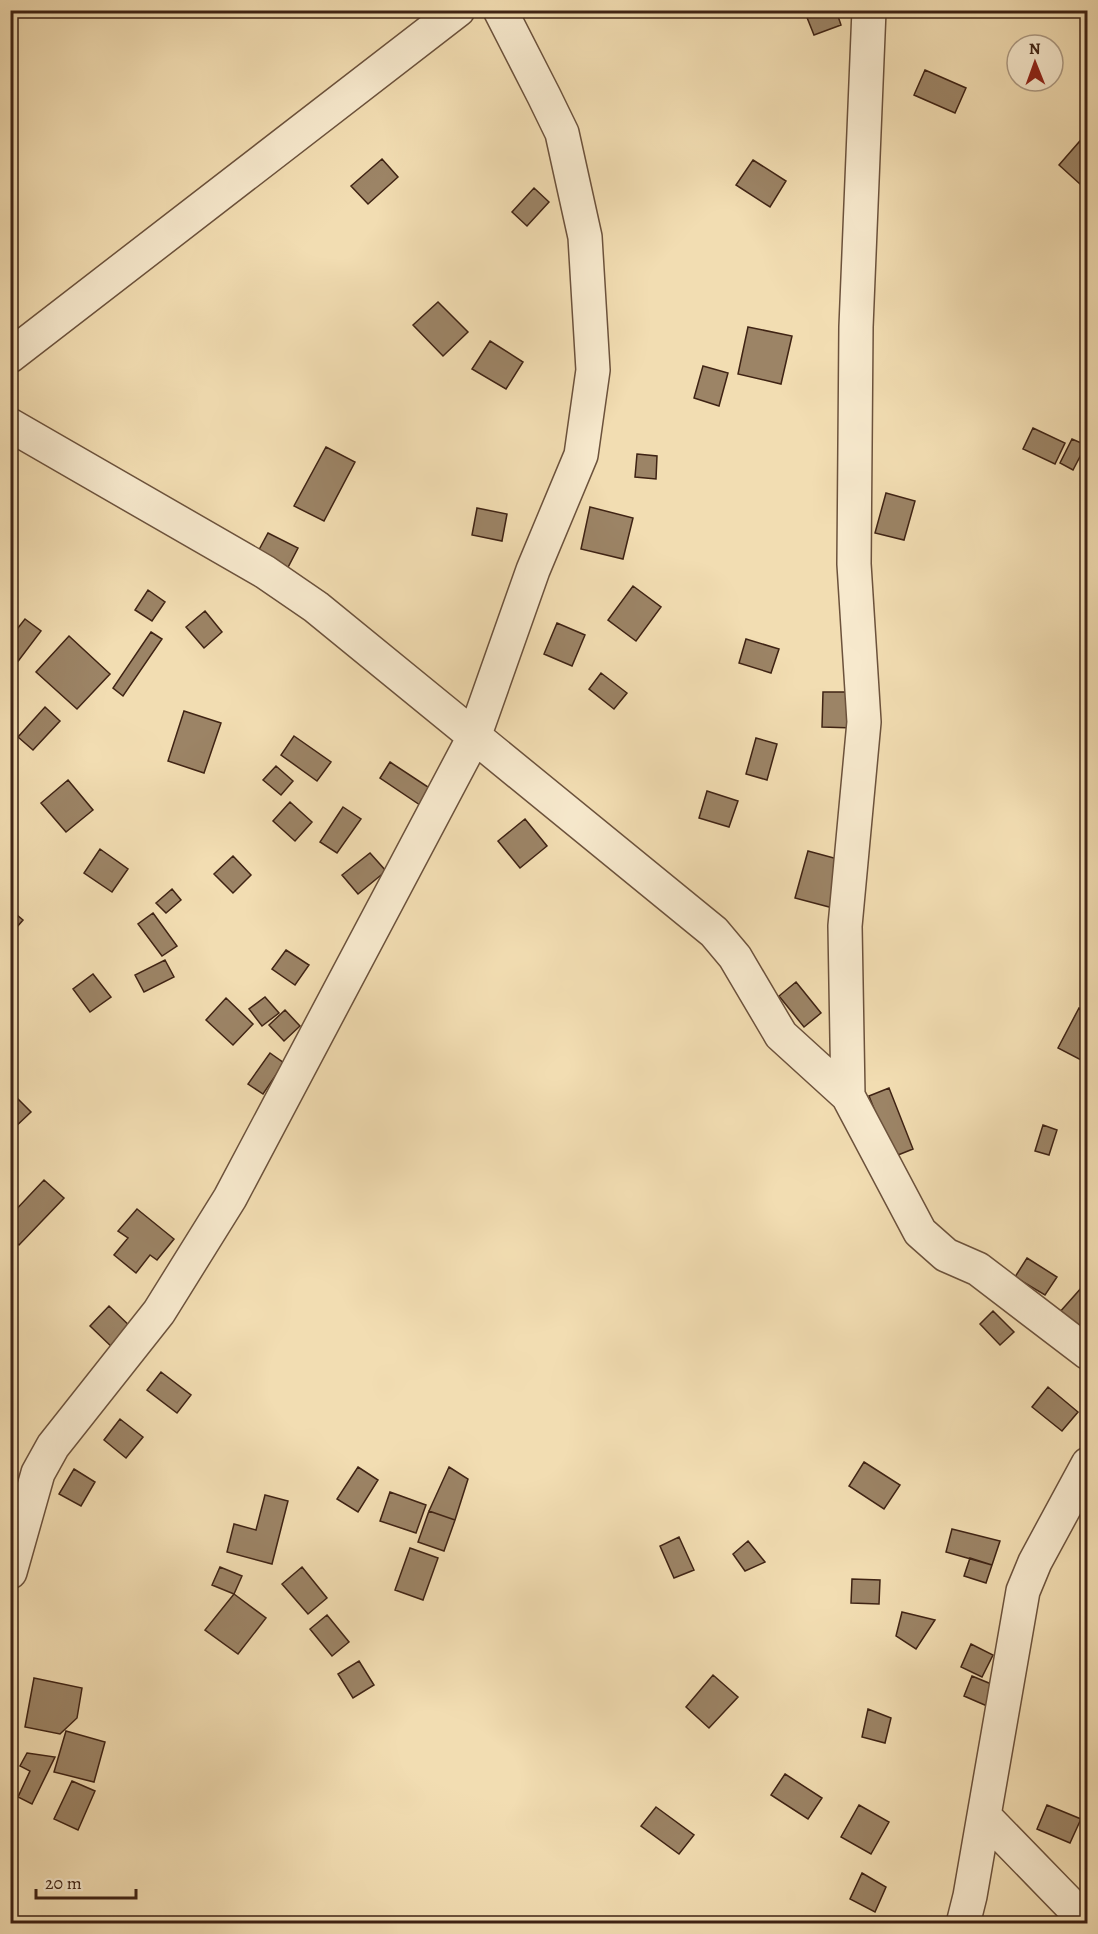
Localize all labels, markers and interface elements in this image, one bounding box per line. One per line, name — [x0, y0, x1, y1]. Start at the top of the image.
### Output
north arrow — [1005, 33, 1065, 93]
text: N — [1029, 38, 1041, 60]
scale bar — [36, 1862, 136, 1900]
text: 20 m — [45, 1871, 82, 1895]

